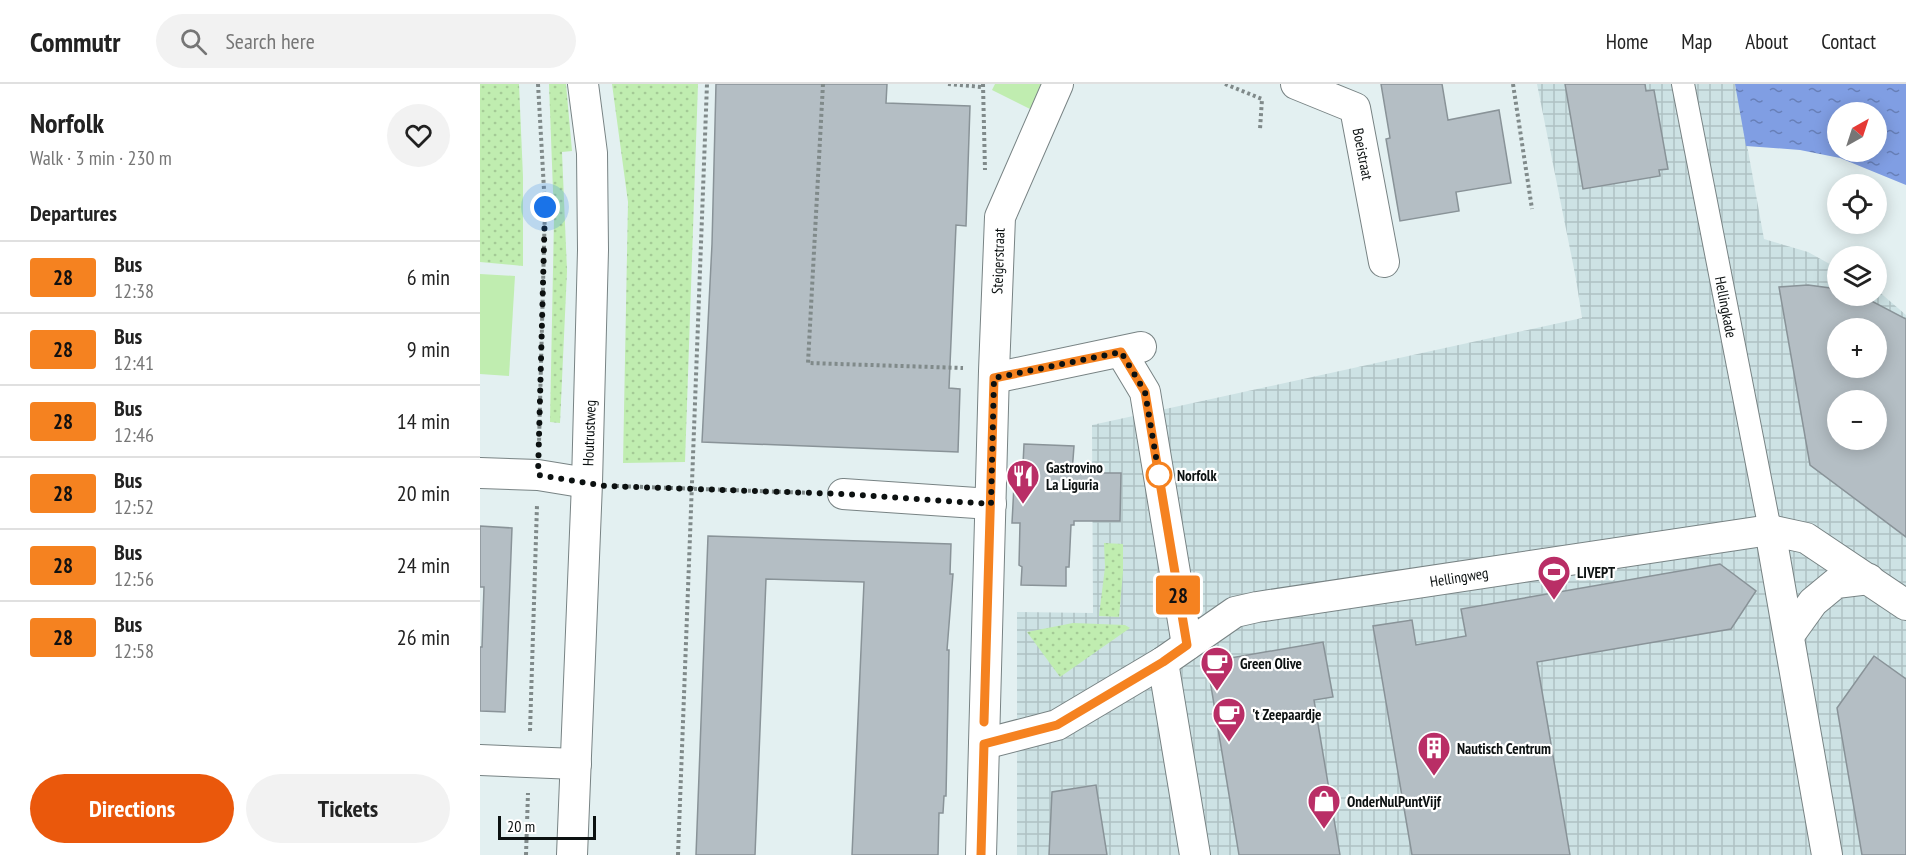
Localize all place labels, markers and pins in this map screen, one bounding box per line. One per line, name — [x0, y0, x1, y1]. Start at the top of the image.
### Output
restaurant icon: Gastrovino La Liguria — [1005, 458, 1041, 505]
place label: Gastrovino La Liguria — [1046, 458, 1103, 494]
marker: Norfolk — [1146, 462, 1172, 488]
place label: Norfolk — [1177, 466, 1217, 485]
sports icon: LIVEPT — [1536, 554, 1572, 601]
place label: LIVEPT — [1577, 563, 1615, 582]
cafe icon: Green Olive — [1199, 645, 1235, 692]
place label: Green Olive — [1240, 654, 1302, 673]
cafe icon: 't Zeepaardje — [1211, 696, 1247, 743]
place label: 't Zeepaardje — [1252, 705, 1322, 724]
building icon: Nautisch Centrum — [1416, 730, 1452, 777]
place label: Nautisch Centrum — [1457, 739, 1551, 758]
shop icon: OnderNulPuntVijf — [1306, 783, 1342, 830]
place label: OnderNulPuntVijf — [1347, 792, 1442, 811]

